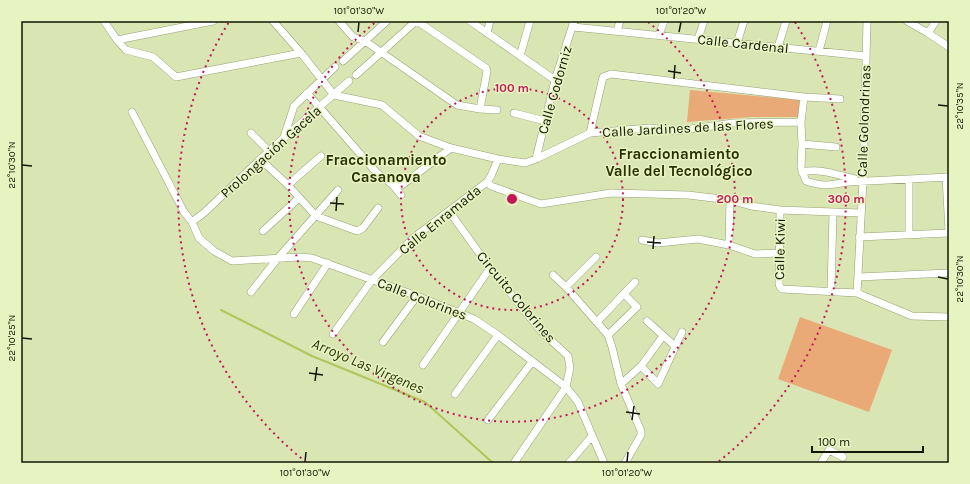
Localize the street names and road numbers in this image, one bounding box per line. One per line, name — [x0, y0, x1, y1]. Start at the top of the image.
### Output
street label: Calle Cardenal — [697, 31, 789, 57]
street label: Calle Codorniz — [534, 44, 576, 136]
street label: Calle Golondrinas — [854, 65, 874, 177]
street label: Prolongación Gacela — [217, 102, 325, 202]
street label: Calle Jardines de las Flores — [602, 115, 774, 141]
street label: Calle Enramada — [396, 182, 484, 258]
street label: Calle Kiwi — [771, 218, 789, 280]
street label: Circuito Colorines — [473, 248, 559, 346]
street label: Calle Colorines — [375, 274, 469, 324]

